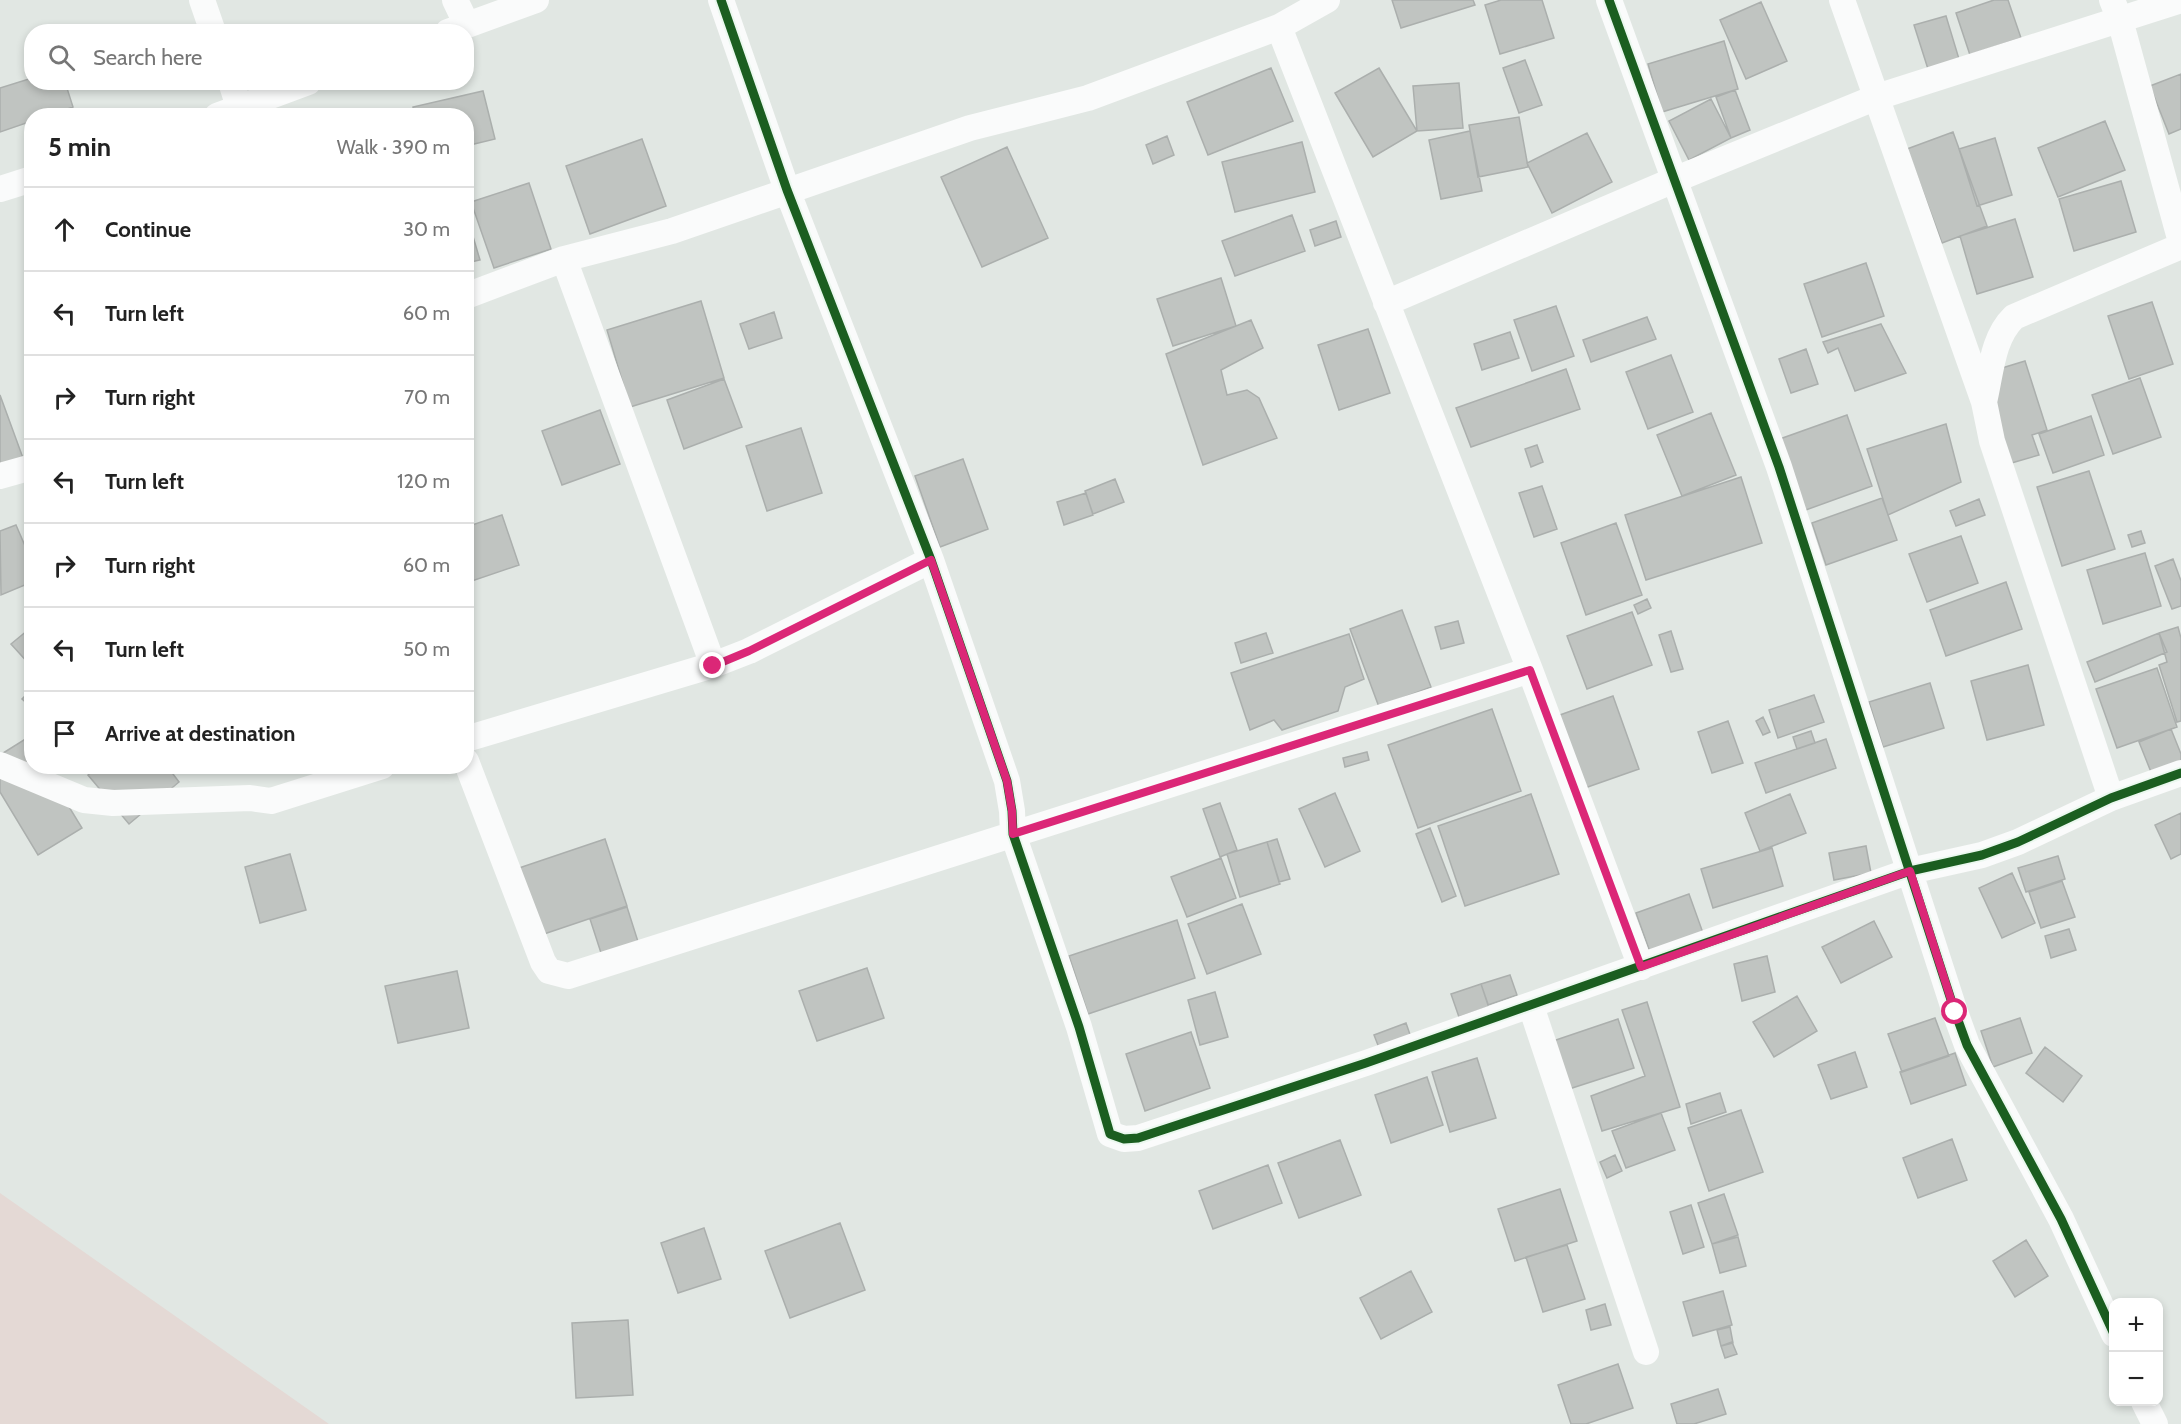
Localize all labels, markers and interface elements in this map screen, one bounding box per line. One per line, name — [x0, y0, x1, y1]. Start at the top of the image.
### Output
search box — [24, 24, 474, 90]
icon: search — [45, 41, 78, 74]
text: Search here — [93, 44, 202, 71]
text: 5 min — [48, 131, 111, 163]
text: Walk · 390 m — [337, 135, 450, 159]
icon: ahead — [48, 213, 81, 246]
text: Continue — [105, 216, 191, 243]
text: 30 m — [403, 217, 450, 241]
icon: left — [48, 297, 81, 330]
text: Turn left — [105, 300, 184, 327]
text: 60 m — [403, 301, 450, 325]
icon: right — [48, 381, 81, 414]
text: Turn right — [105, 384, 195, 411]
text: 70 m — [404, 385, 450, 409]
icon: left — [48, 465, 81, 498]
text: Turn left — [105, 468, 184, 495]
text: 120 m — [397, 469, 450, 493]
icon: right — [48, 549, 81, 582]
text: Turn right — [105, 552, 195, 579]
text: 60 m — [403, 553, 450, 577]
icon: left — [48, 633, 81, 666]
text: Turn left — [105, 636, 184, 663]
text: 50 m — [403, 637, 450, 661]
route end — [699, 652, 725, 678]
icon: arrive — [48, 717, 81, 750]
text: Arrive at destination — [105, 720, 295, 747]
route start — [1941, 998, 1967, 1024]
map controls — [2109, 1298, 2163, 1406]
button: + — [2109, 1298, 2163, 1352]
button: − — [2109, 1352, 2163, 1406]

